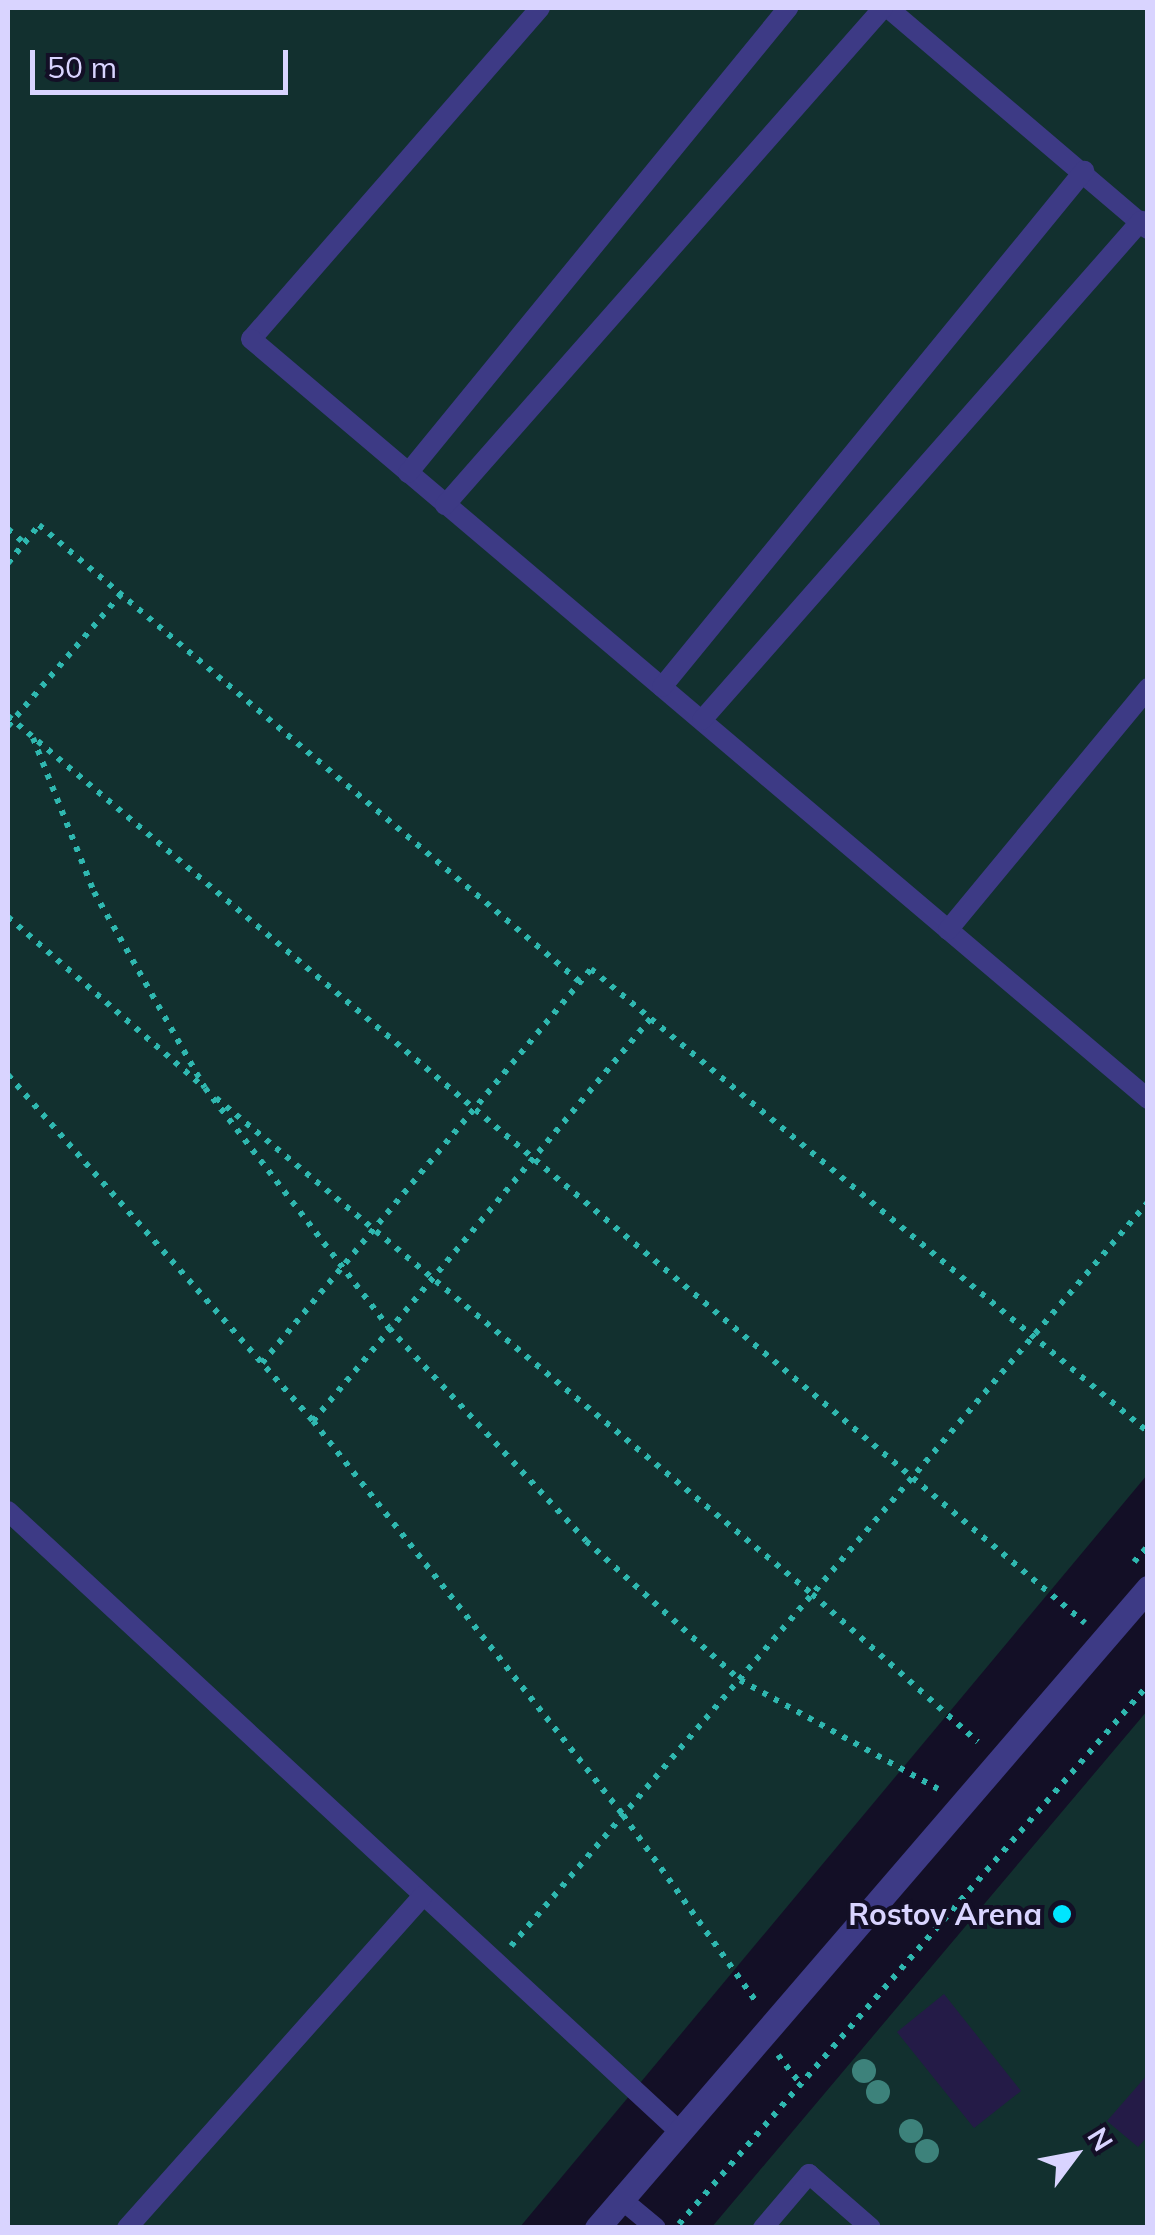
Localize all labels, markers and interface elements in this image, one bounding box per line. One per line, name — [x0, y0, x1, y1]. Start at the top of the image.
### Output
scale bar — [35, 30, 292, 92]
text: 50 m — [47, 48, 117, 86]
place label: Rostov Arena — [848, 1896, 1042, 1932]
marker: Rostov Arena — [1051, 1903, 1073, 1925]
north arrow — [1025, 2105, 1125, 2205]
text: N — [1080, 2121, 1121, 2157]

